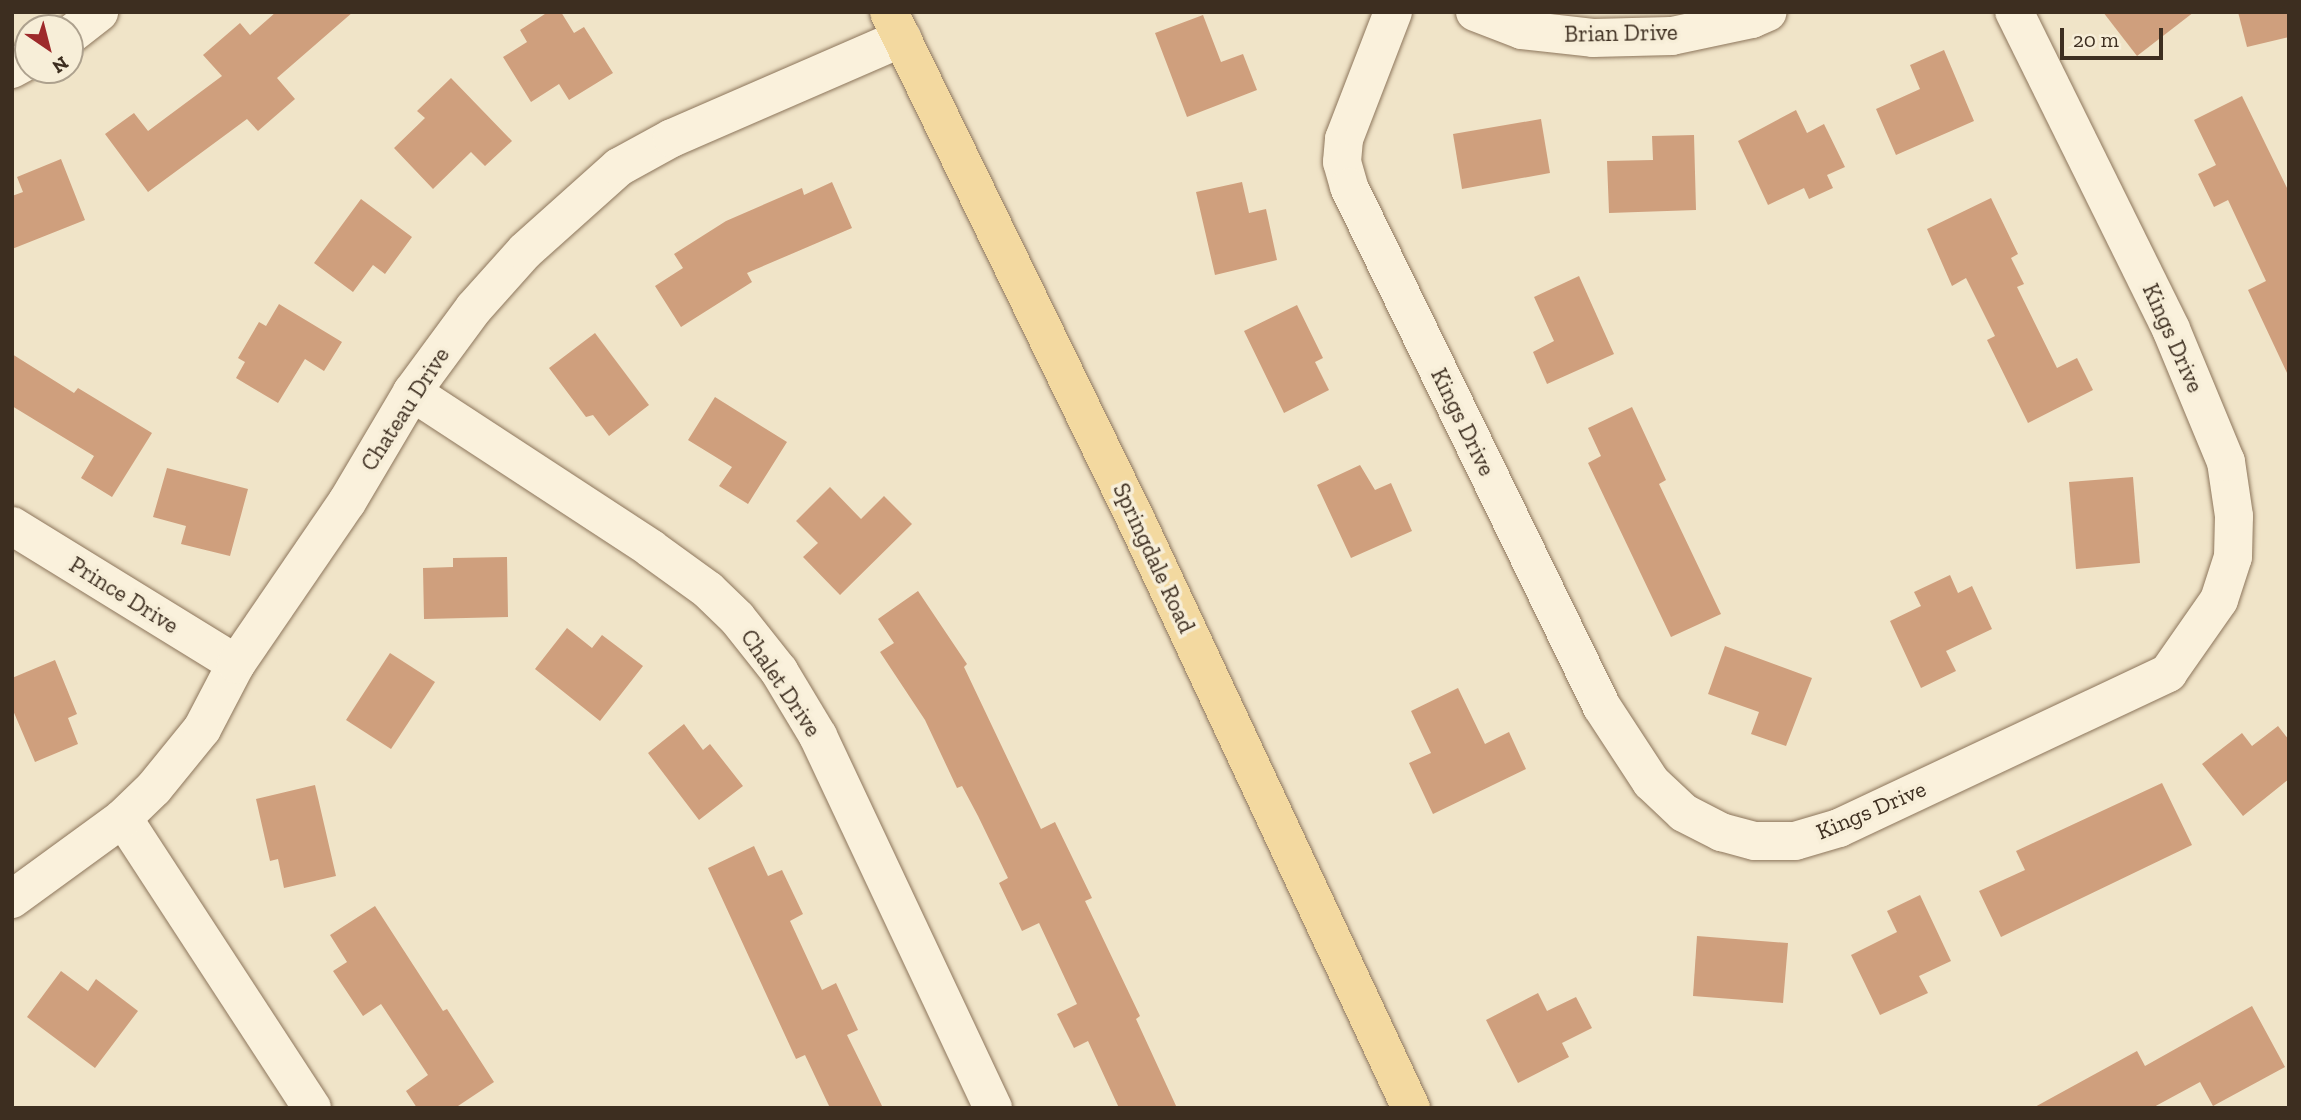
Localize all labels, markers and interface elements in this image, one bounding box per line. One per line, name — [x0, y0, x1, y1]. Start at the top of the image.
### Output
north arrow — [14, 14, 84, 84]
scale bar — [2063, 14, 2166, 58]
street label: Brian Drive — [1564, 18, 1678, 48]
text: 20 m — [2073, 27, 2119, 52]
text: N — [48, 51, 73, 79]
street label: Kings Drive — [2137, 279, 2209, 397]
street label: Chateau Drive — [355, 342, 455, 476]
street label: Kings Drive — [1425, 364, 1501, 480]
street label: Springdale Road — [1107, 479, 1201, 637]
street label: Prince Drive — [64, 551, 184, 639]
street label: Chalet Drive — [735, 624, 827, 742]
street label: Kings Drive — [1812, 775, 1930, 845]

